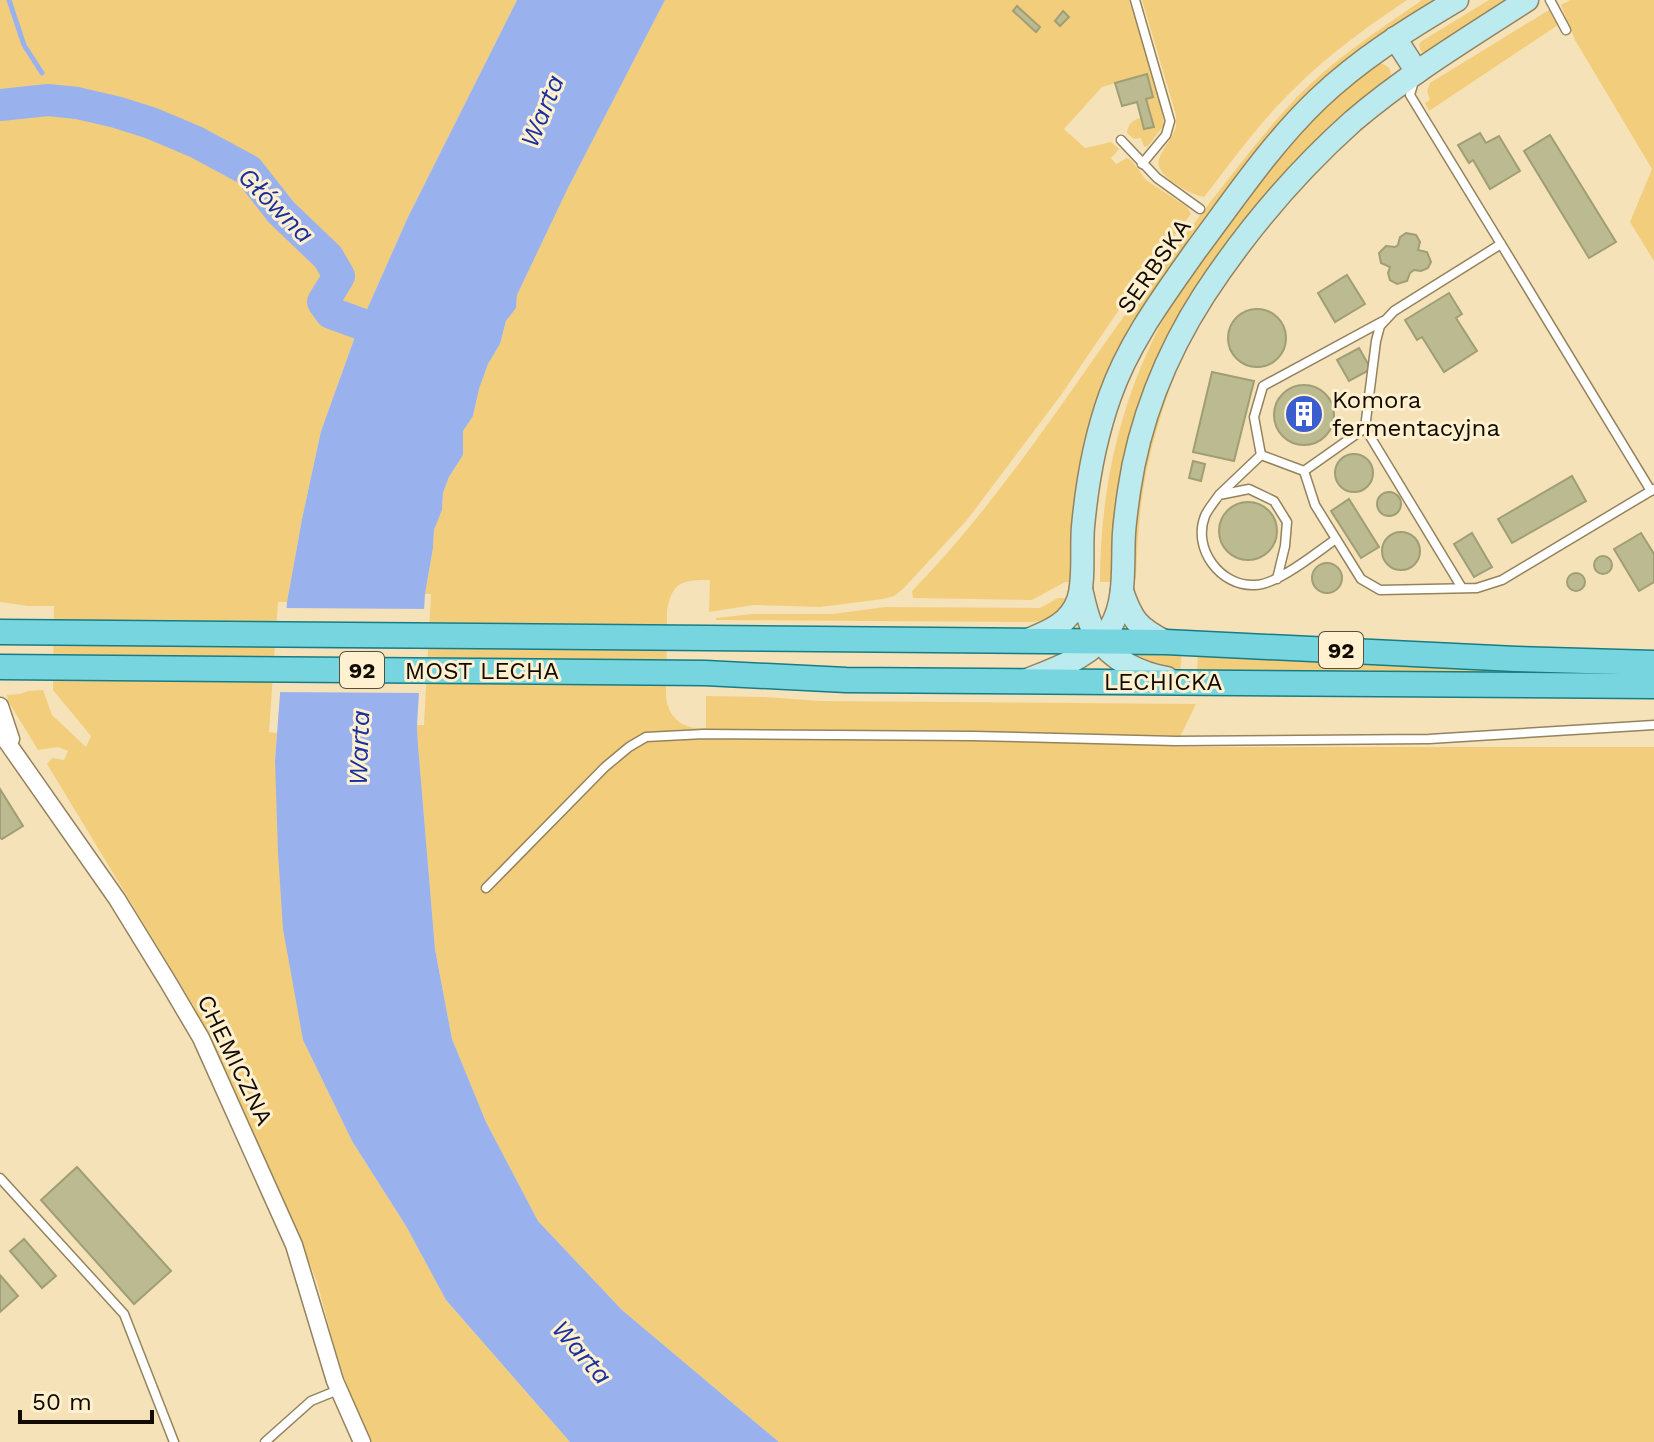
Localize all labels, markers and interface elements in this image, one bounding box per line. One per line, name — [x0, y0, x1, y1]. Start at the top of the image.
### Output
water label: Warta — [514, 70, 570, 152]
water label: Główna — [232, 161, 320, 249]
street label: SERBSKA — [1111, 213, 1197, 319]
place label: Komora fermentacyjna — [1332, 386, 1500, 442]
building icon: Komora fermentacyjna — [1283, 393, 1325, 435]
road number: 92 — [1319, 632, 1363, 668]
road number: 92 — [340, 652, 384, 688]
street label: MOST LECHA — [405, 657, 559, 685]
street label: LECHICKA — [1104, 668, 1222, 696]
water label: Warta — [343, 710, 375, 786]
street label: CHEMICZNA — [191, 990, 279, 1130]
water label: Warta — [546, 1314, 618, 1390]
scale bar — [20, 1374, 152, 1424]
text: 50 m — [32, 1388, 92, 1416]

